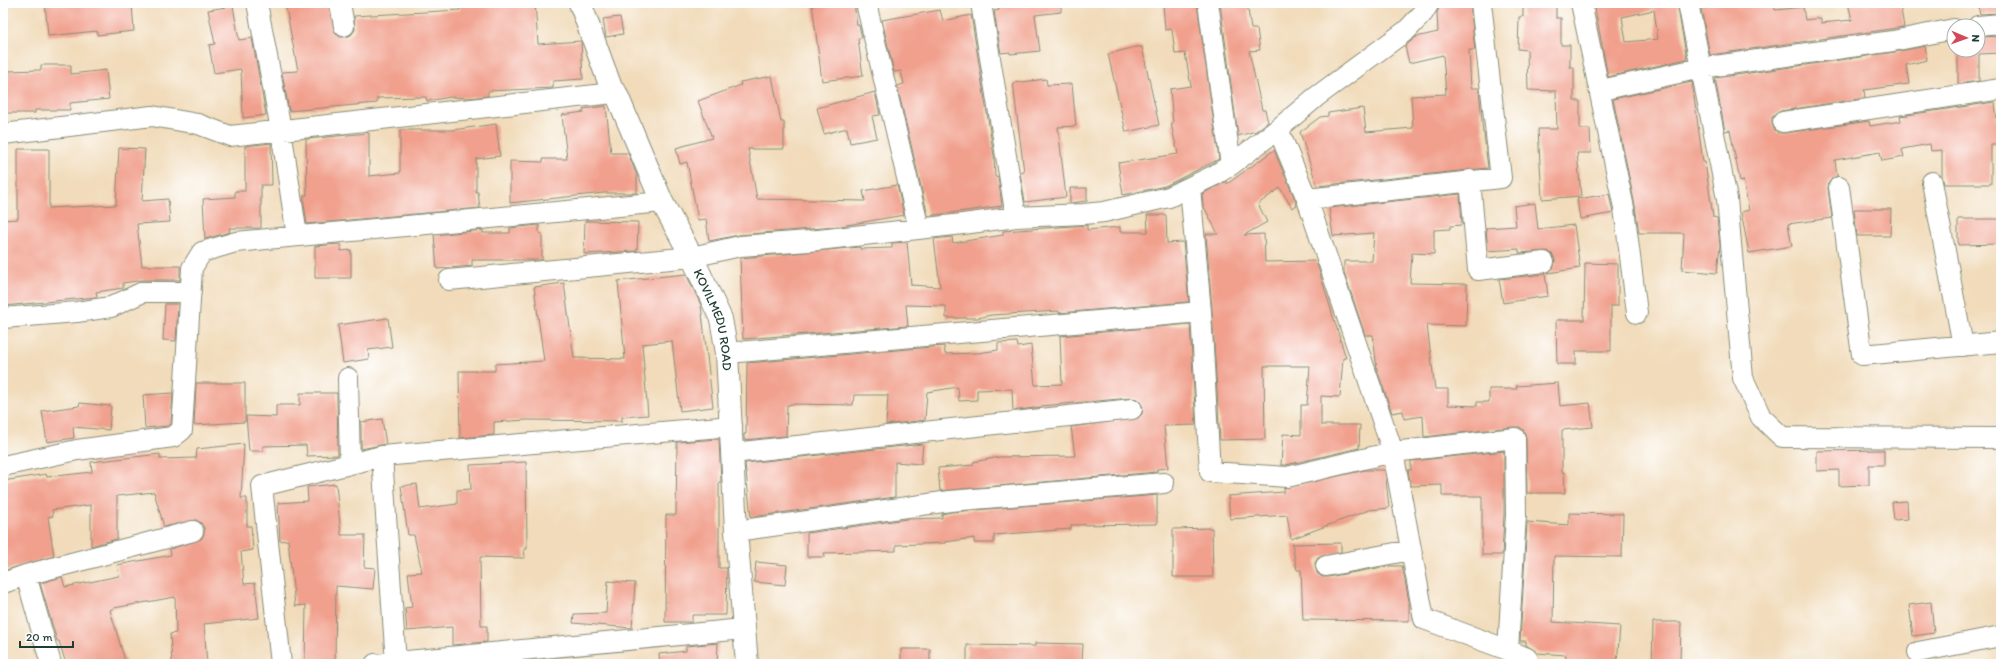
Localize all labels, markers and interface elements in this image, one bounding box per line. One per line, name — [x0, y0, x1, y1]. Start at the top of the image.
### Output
north arrow — [1946, 18, 1986, 58]
text: N — [1969, 34, 1982, 42]
street label: KOVILMEDU ROAD — [691, 267, 735, 371]
scale bar — [20, 623, 73, 649]
text: 20 m — [26, 630, 53, 644]

